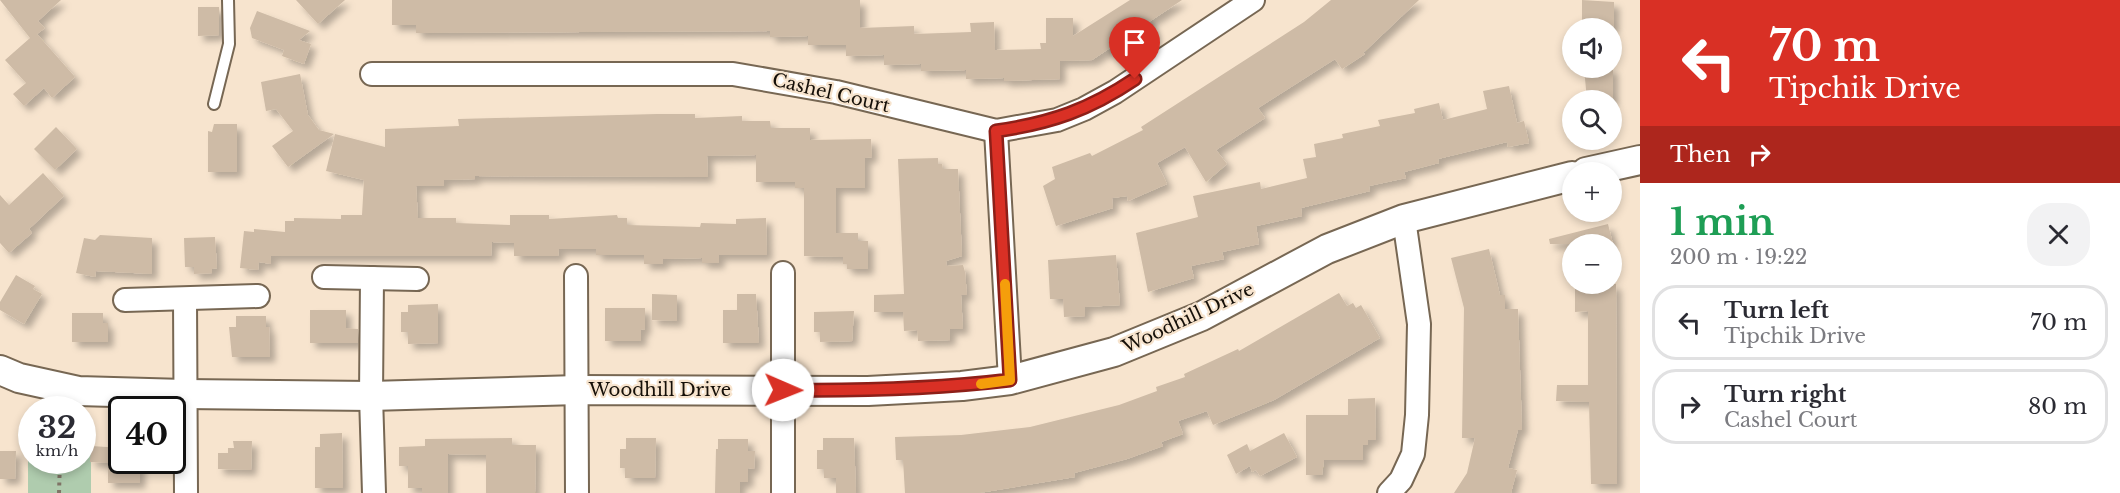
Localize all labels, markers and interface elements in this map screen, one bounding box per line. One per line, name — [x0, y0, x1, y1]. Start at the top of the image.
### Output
pin — [1109, 17, 1160, 79]
map controls — [1562, 18, 1622, 294]
button: sound — [1562, 18, 1622, 78]
text: 70 m — [1769, 20, 1880, 72]
icon: left — [1670, 24, 1748, 102]
icon: arrive — [1118, 26, 1151, 59]
street label: Cashel Court — [770, 69, 892, 117]
text: Tipchik Drive — [1769, 72, 1961, 105]
button: search — [1562, 90, 1622, 150]
icon: right — [1743, 138, 1776, 171]
text: Then — [1670, 141, 1731, 168]
button: + — [1562, 162, 1622, 222]
text: 1 min — [1670, 200, 1774, 245]
button: close — [2027, 203, 2090, 266]
button: − — [1562, 234, 1622, 294]
text: 200 m · 19:22 — [1670, 245, 1807, 269]
street label: Woodhill Drive — [1118, 278, 1257, 358]
text: Turn left — [1724, 297, 1829, 324]
icon: left — [1673, 306, 1706, 339]
text: 70 m — [2030, 309, 2087, 336]
text: Tipchik Drive — [1724, 324, 1866, 348]
position arrow — [751, 358, 815, 422]
street label: Woodhill Drive — [588, 379, 731, 401]
text: Turn right — [1724, 381, 1846, 408]
icon: right — [1673, 390, 1706, 423]
text: 80 m — [2028, 393, 2087, 420]
speed limit sign: 40 — [108, 396, 186, 474]
text: Cashel Court — [1724, 408, 1857, 432]
text: 32 — [38, 409, 76, 446]
text: km/h — [36, 441, 78, 460]

